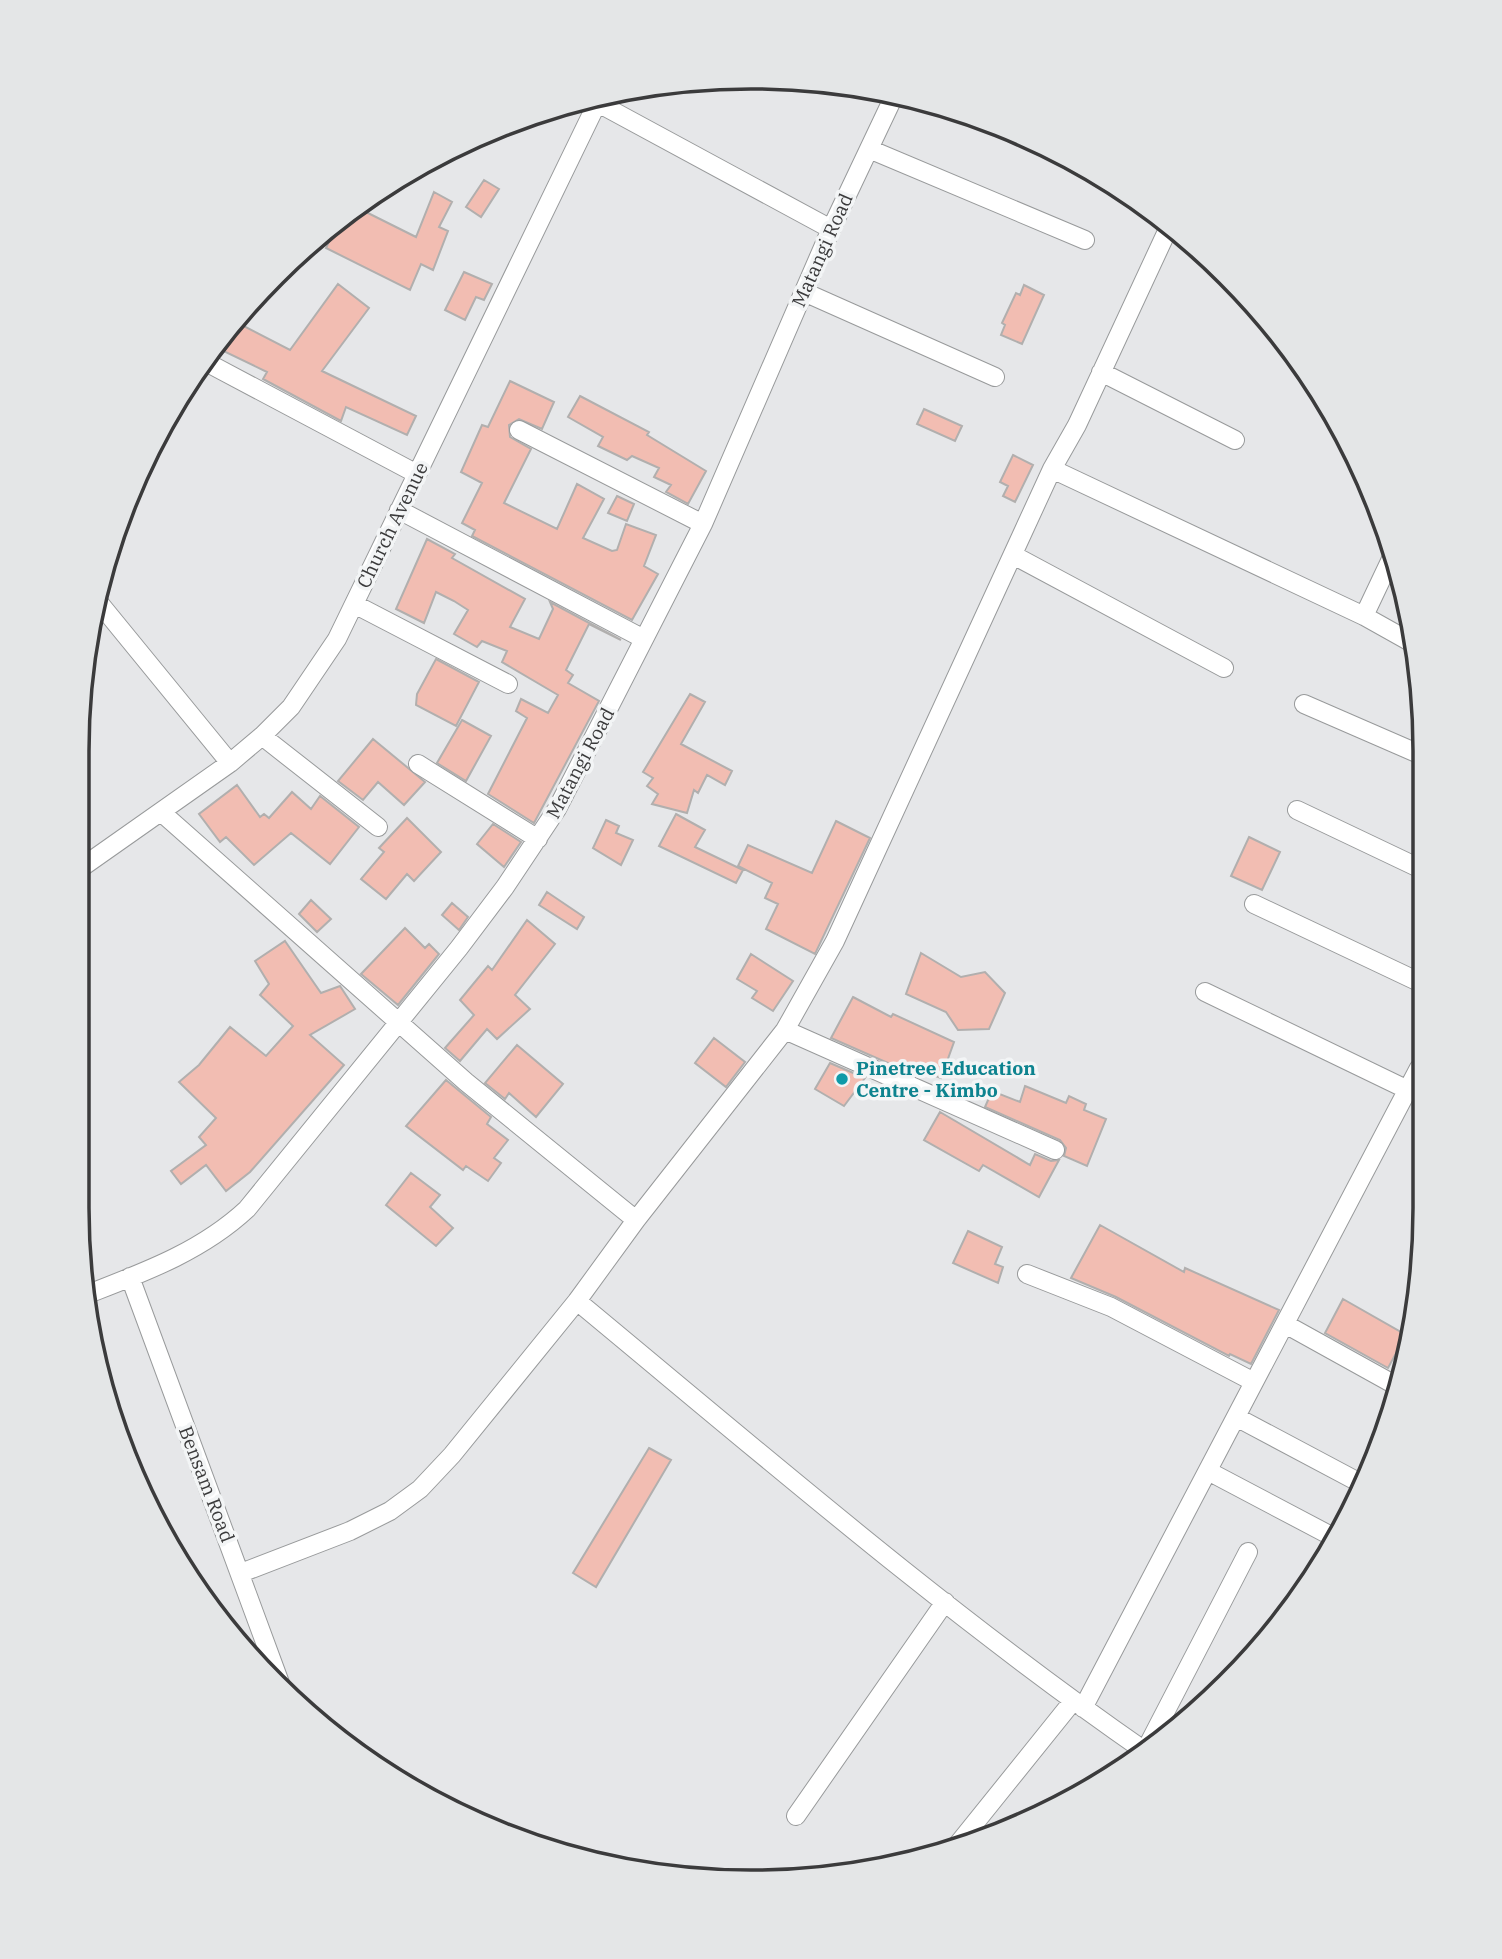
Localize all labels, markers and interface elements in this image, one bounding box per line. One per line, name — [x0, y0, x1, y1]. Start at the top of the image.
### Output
street label: Matangi Road — [786, 189, 858, 311]
street label: Church Avenue — [351, 458, 433, 592]
street label: Matangi Road — [541, 703, 619, 823]
place label: Pinetree Education Centre - Kimbo — [856, 1056, 1036, 1102]
marker: Pinetree Education Centre - Kimbo — [834, 1071, 850, 1087]
street label: Bensam Road — [174, 1422, 240, 1546]

